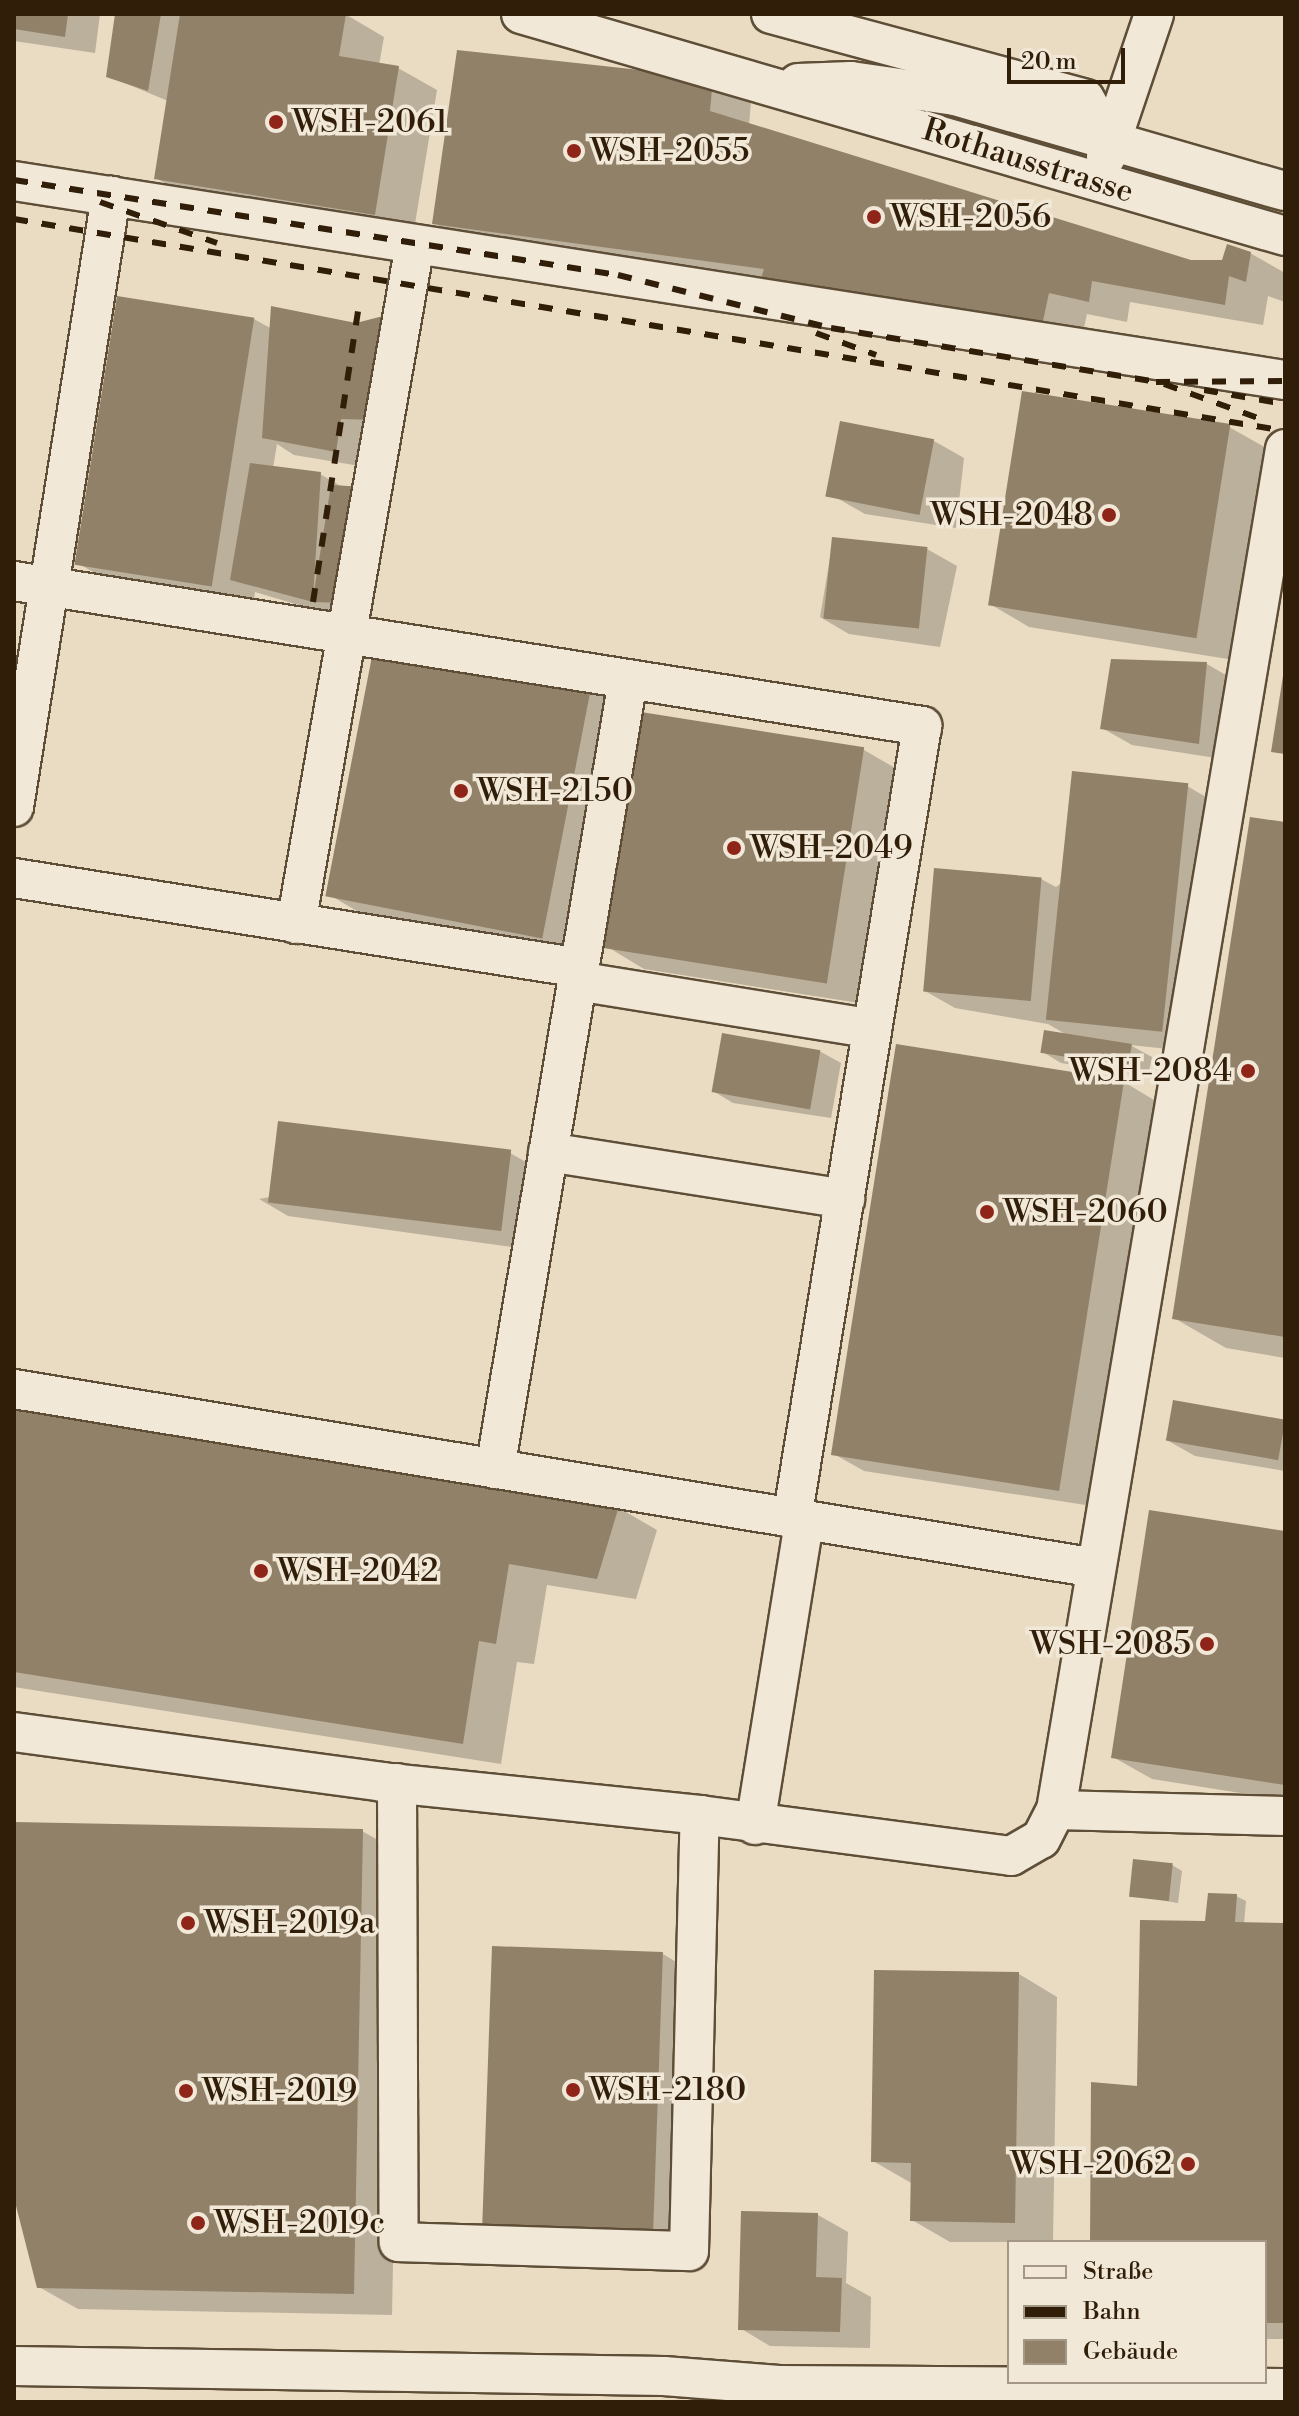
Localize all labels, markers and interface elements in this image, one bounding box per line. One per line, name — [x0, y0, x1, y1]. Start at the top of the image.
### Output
scale bar — [1011, 32, 1129, 82]
text: 20 m — [1021, 47, 1077, 77]
place label: WSH-2061 — [292, 103, 448, 141]
street label: Rothausstrasse — [918, 111, 1138, 211]
marker: WSH-2061 — [267, 113, 285, 131]
place label: WSH-2055 — [590, 132, 749, 170]
marker: WSH-2055 — [565, 142, 583, 160]
place label: WSH-2056 — [890, 198, 1051, 236]
marker: WSH-2056 — [865, 208, 883, 226]
place label: WSH-2048 — [930, 496, 1093, 534]
marker: WSH-2048 — [1100, 506, 1118, 524]
place label: WSH-2150 — [477, 772, 633, 810]
marker: WSH-2150 — [452, 782, 470, 800]
place label: WSH-2049 — [750, 829, 913, 867]
marker: WSH-2049 — [725, 839, 743, 857]
place label: WSH-2084 — [1069, 1052, 1232, 1090]
marker: WSH-2084 — [1239, 1062, 1257, 1080]
place label: WSH-2060 — [1003, 1193, 1168, 1231]
marker: WSH-2060 — [978, 1203, 996, 1221]
place label: WSH-2042 — [277, 1552, 438, 1590]
marker: WSH-2042 — [252, 1562, 270, 1580]
place label: WSH-2085 — [1030, 1625, 1191, 1663]
marker: WSH-2085 — [1198, 1635, 1216, 1653]
place label: WSH-2019a — [204, 1904, 375, 1942]
marker: WSH-2019a — [179, 1914, 197, 1932]
place label: WSH-2180 — [589, 2071, 746, 2109]
place label: WSH-2019 — [202, 2072, 357, 2110]
marker: WSH-2180 — [564, 2081, 582, 2099]
marker: WSH-2019 — [177, 2082, 195, 2100]
place label: WSH-2062 — [1010, 2145, 1172, 2183]
marker: WSH-2062 — [1179, 2155, 1197, 2173]
place label: WSH-2019c — [214, 2204, 385, 2242]
marker: WSH-2019c — [189, 2214, 207, 2232]
legend — [1007, 2240, 1267, 2384]
text: Straße — [1083, 2257, 1153, 2287]
text: Bahn — [1083, 2297, 1141, 2327]
text: Gebäude — [1083, 2337, 1178, 2367]

